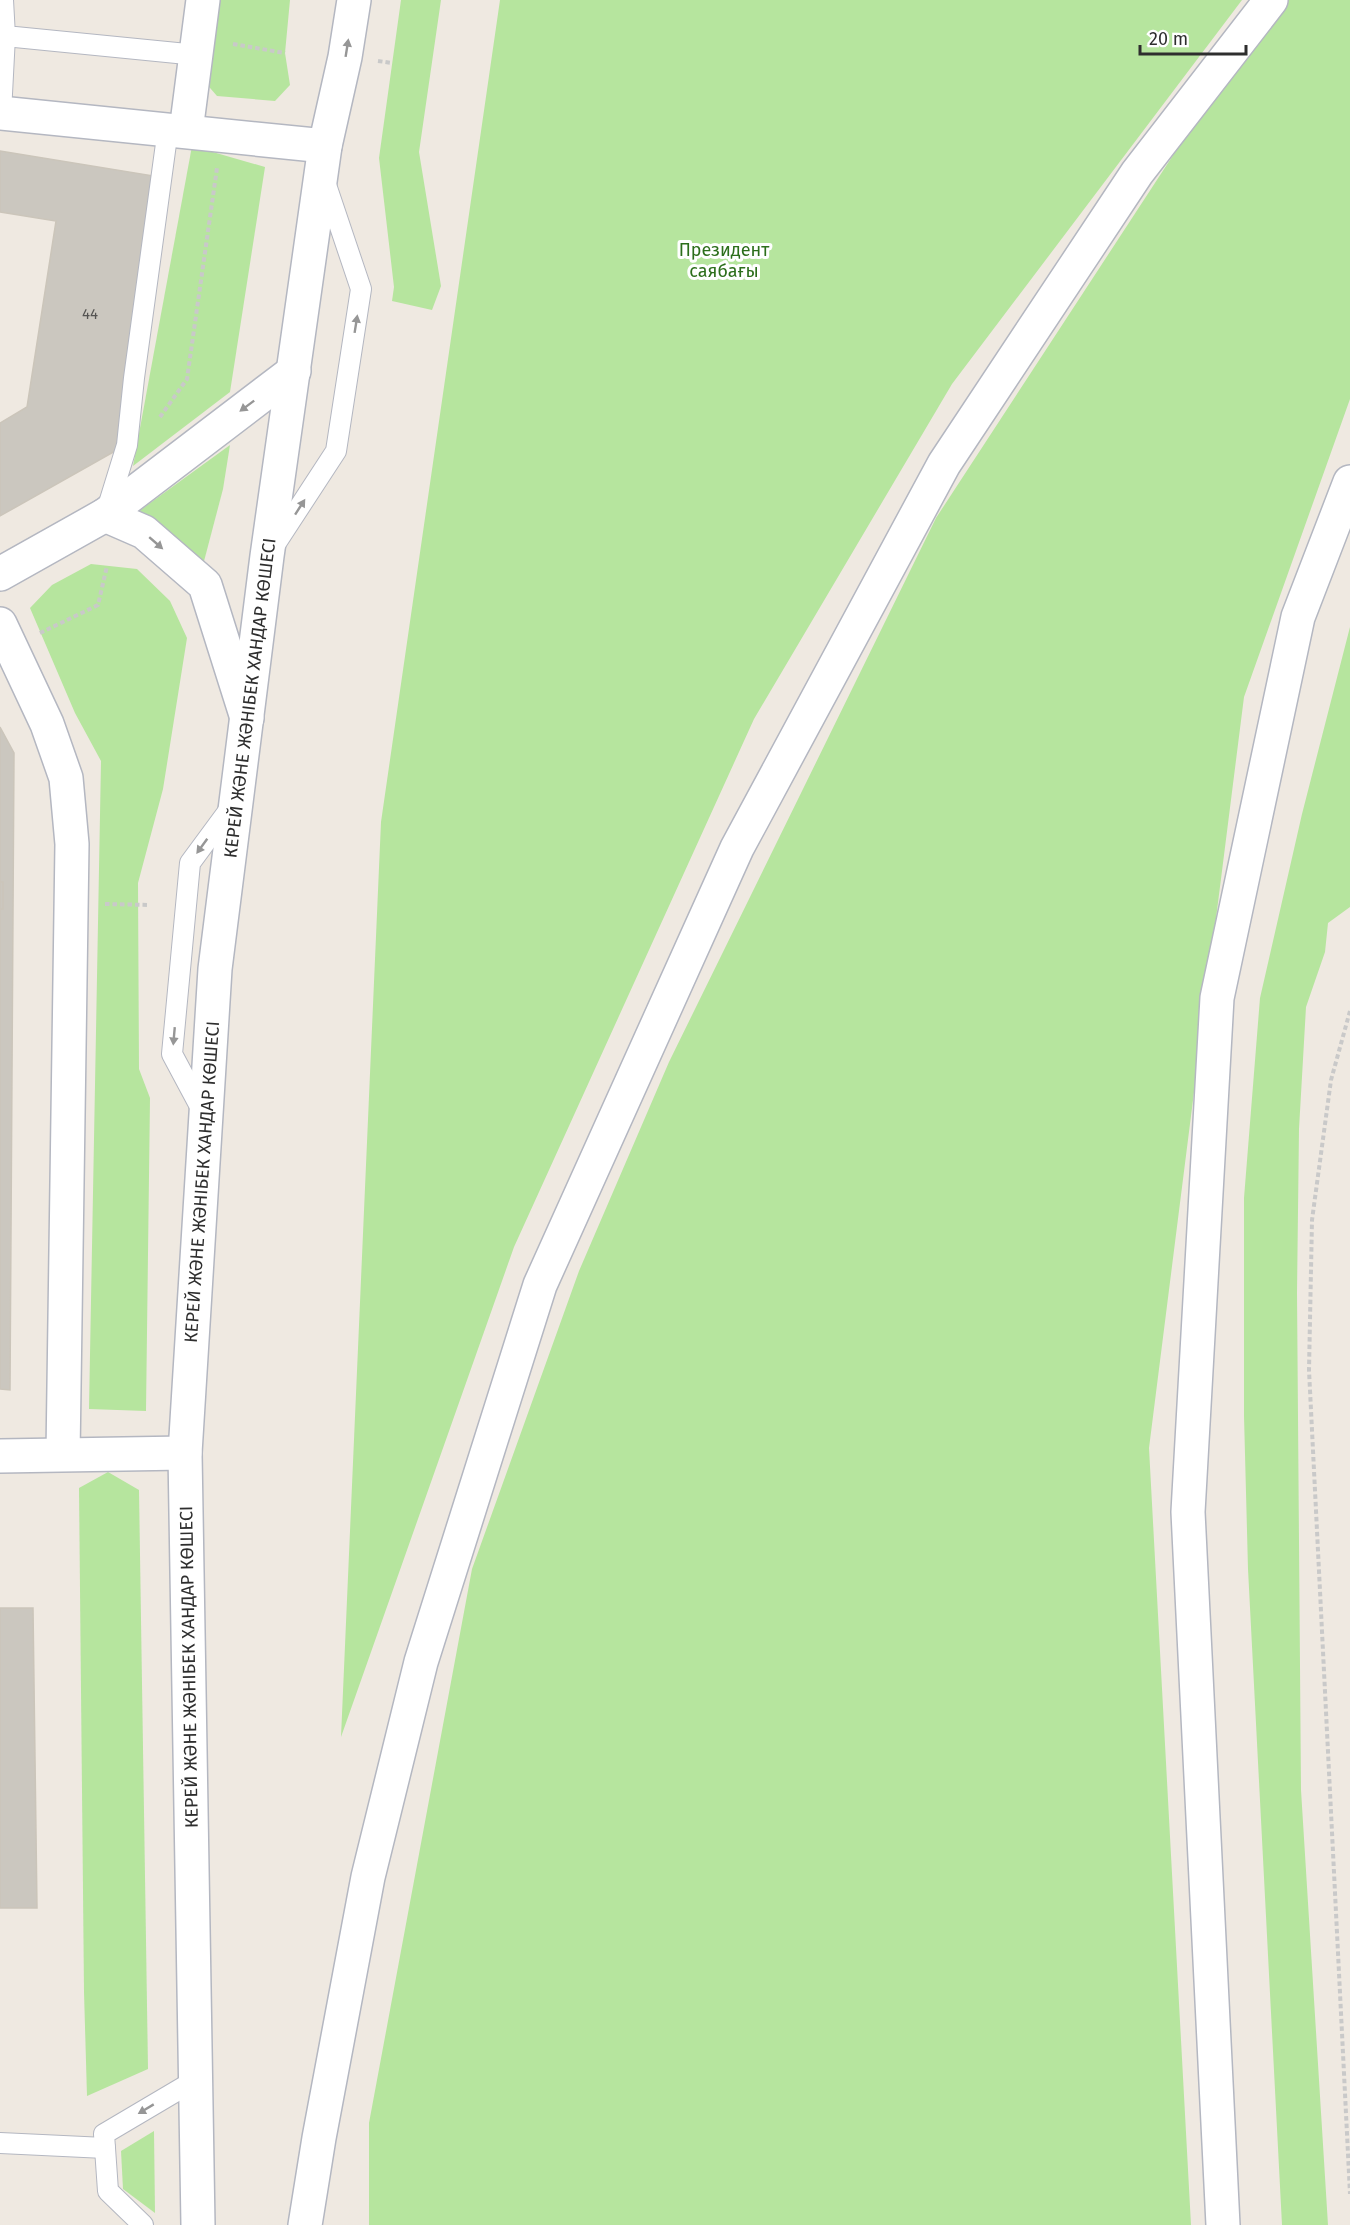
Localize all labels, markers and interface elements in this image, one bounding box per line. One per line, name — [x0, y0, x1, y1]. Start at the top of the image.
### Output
scale bar — [1140, 18, 1246, 56]
text: 20 m — [1149, 28, 1188, 50]
one-way arrow — [342, 38, 351, 57]
park label: Президент саябағы — [679, 239, 770, 282]
house number: 44 — [82, 305, 98, 323]
one-way arrow — [351, 315, 360, 334]
one-way arrow — [240, 400, 255, 412]
one-way arrow — [294, 499, 305, 515]
one-way arrow — [148, 536, 164, 549]
street label: КЕРЕЙ ЖӘНЕ ЖӘНІБЕК ХАНДАР КӨШЕСІ — [219, 537, 281, 859]
one-way arrow — [197, 839, 209, 854]
street label: КЕРЕЙ ЖӘНЕ ЖӘНІБЕК ХАНДАР КӨШЕСІ — [180, 1020, 224, 1344]
one-way arrow — [169, 1027, 179, 1046]
street label: КЕРЕЙ ЖӘНЕ ЖӘНІБЕК ХАНДАР КӨШЕСІ — [175, 1506, 203, 1828]
one-way arrow — [138, 2104, 154, 2115]

